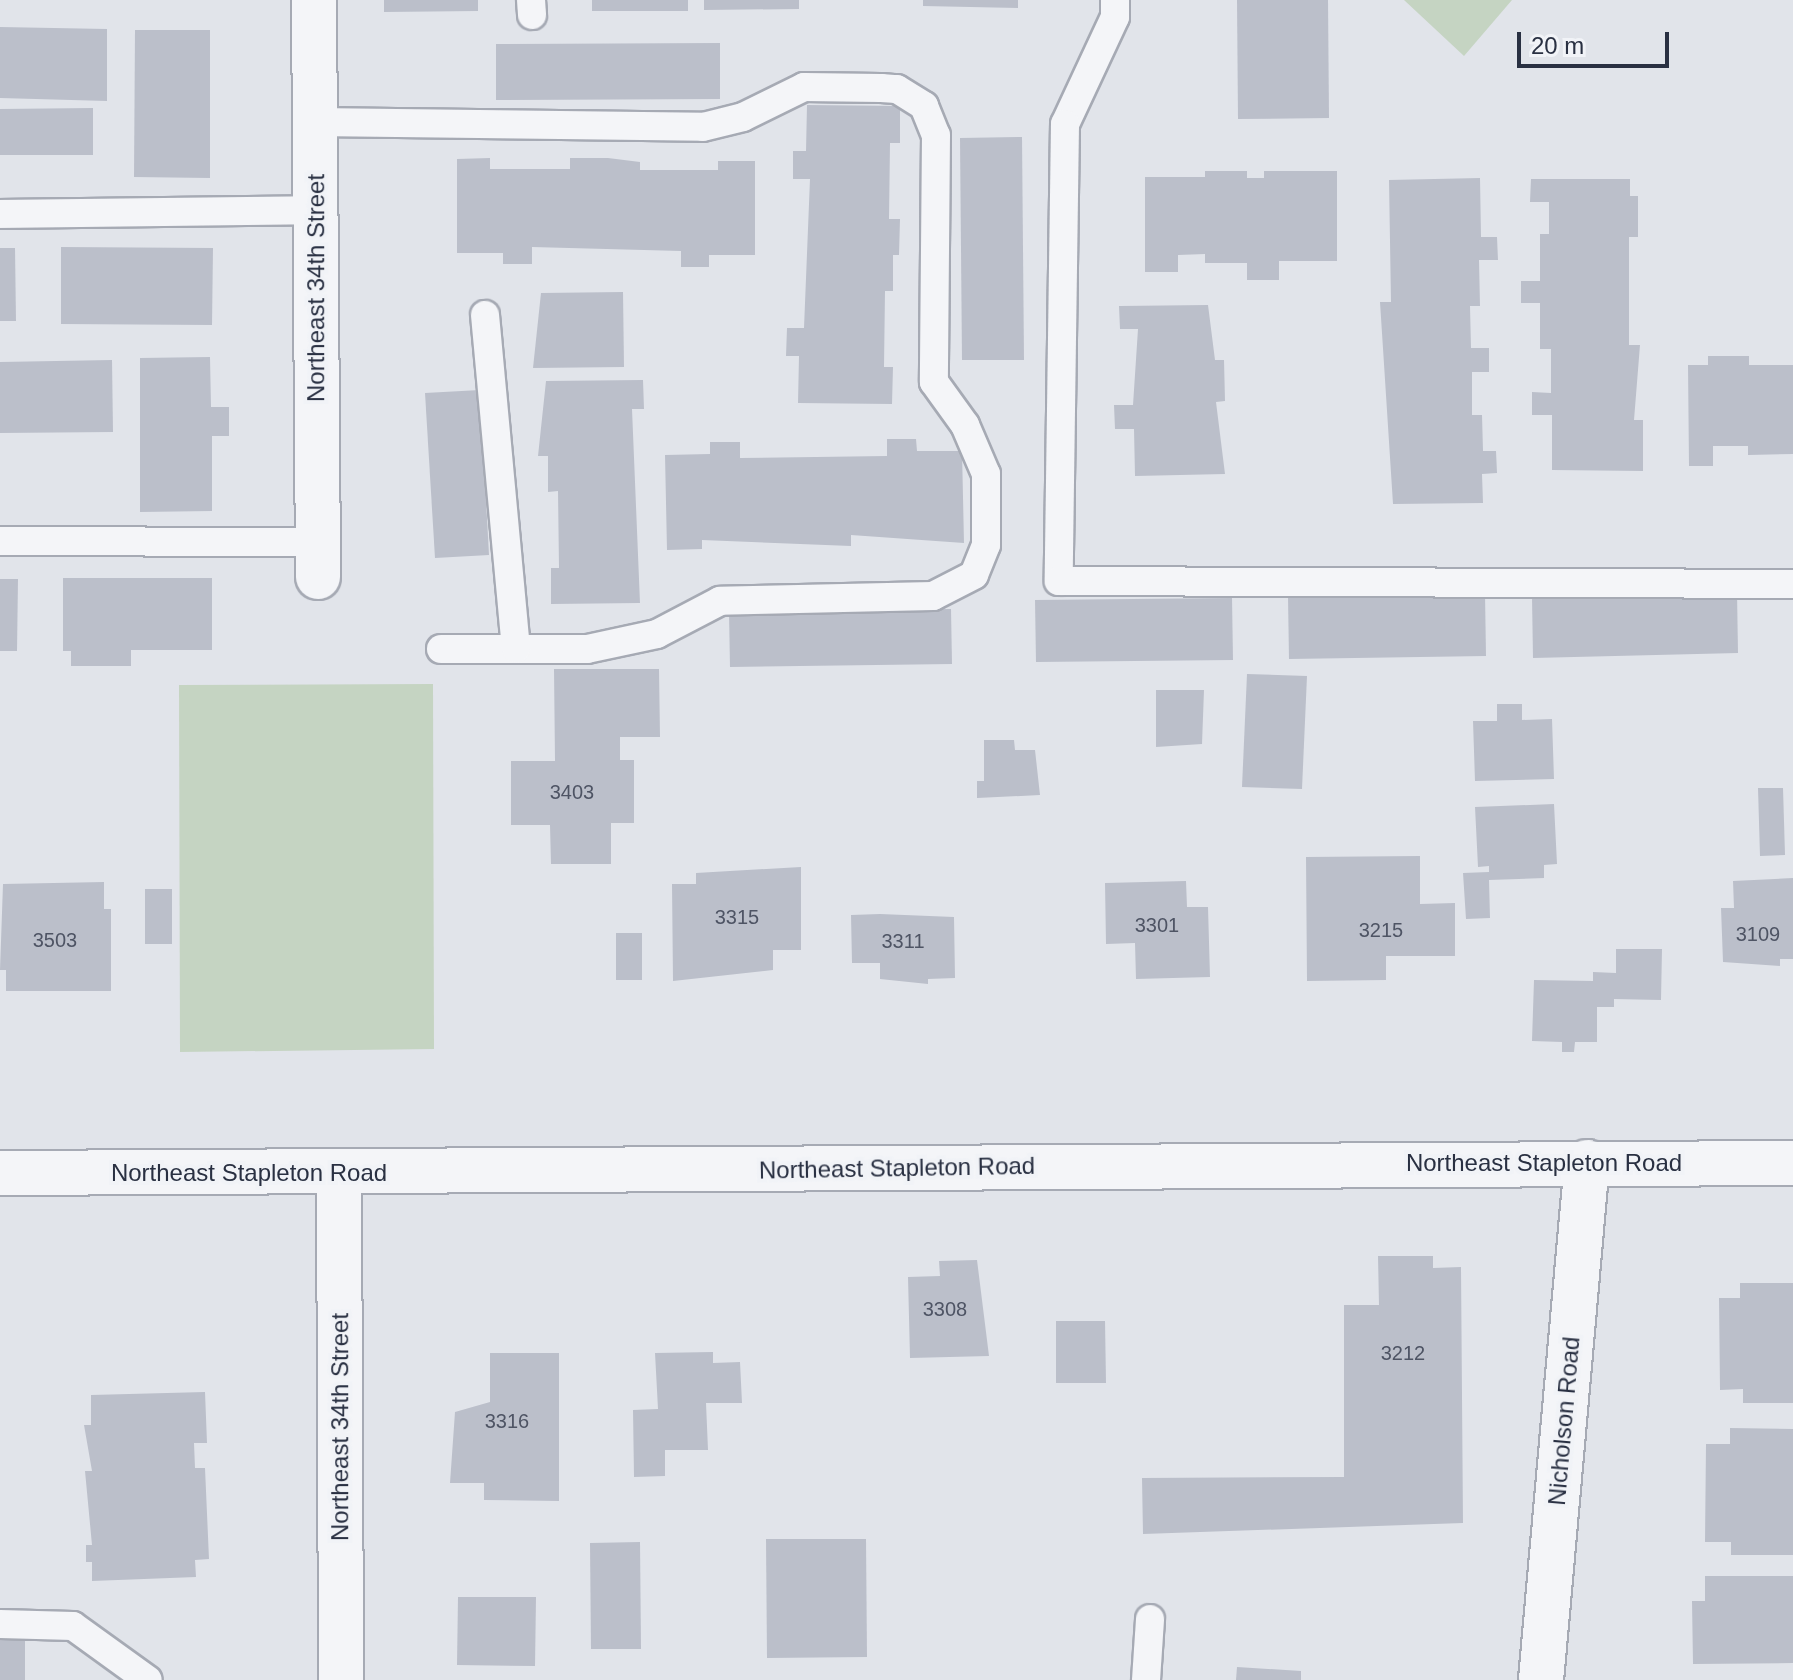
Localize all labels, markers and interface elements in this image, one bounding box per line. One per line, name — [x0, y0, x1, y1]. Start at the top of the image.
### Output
scale bar — [1521, 16, 1673, 66]
text: 20 m — [1531, 32, 1584, 59]
street label: Northeast 34th Street — [302, 174, 330, 402]
house number: 3403 — [550, 780, 594, 804]
house number: 3315 — [715, 905, 759, 929]
house number: 3301 — [1135, 913, 1179, 937]
house number: 3215 — [1359, 918, 1403, 942]
house number: 3109 — [1736, 922, 1780, 946]
house number: 3503 — [33, 928, 77, 952]
house number: 3311 — [881, 929, 925, 953]
street label: Northeast Stapleton Road — [1406, 1149, 1682, 1177]
street label: Northeast Stapleton Road — [759, 1151, 1035, 1185]
street label: Northeast Stapleton Road — [111, 1159, 387, 1187]
house number: 3308 — [923, 1297, 967, 1321]
street label: Northeast 34th Street — [326, 1313, 354, 1541]
street label: Nicholson Road — [1542, 1335, 1586, 1507]
house number: 3212 — [1381, 1341, 1425, 1365]
house number: 3316 — [485, 1409, 529, 1433]

